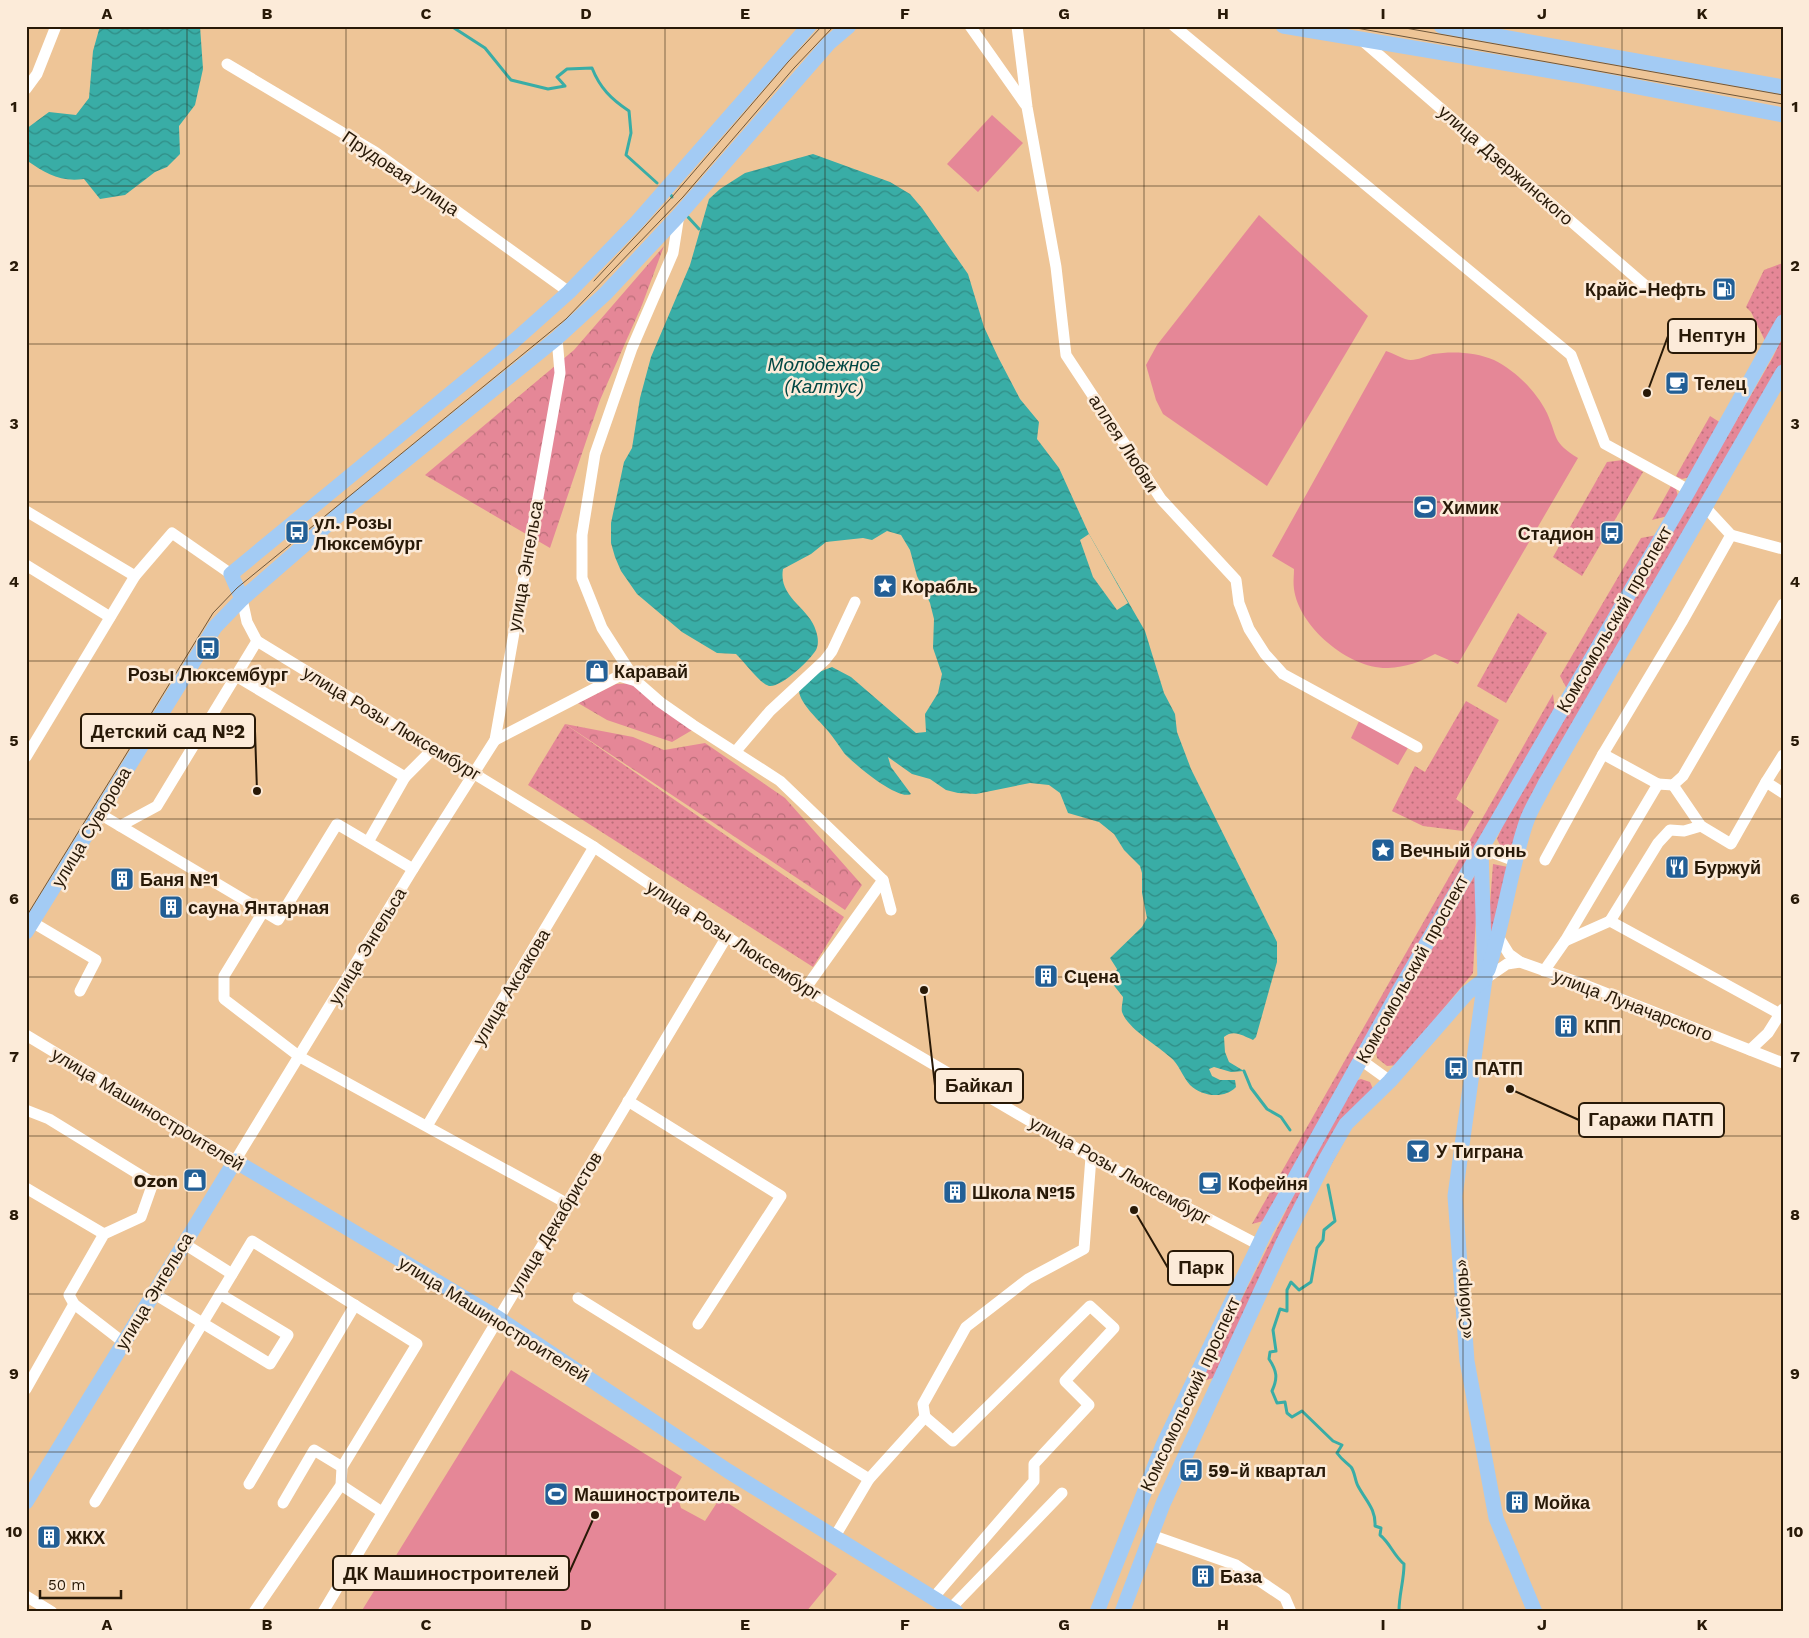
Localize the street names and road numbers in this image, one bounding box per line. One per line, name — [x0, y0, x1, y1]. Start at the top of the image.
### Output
street label: улица Дзержинского — [1434, 101, 1578, 229]
street label: Прудовая улица — [339, 126, 464, 220]
street label: аллея Любви — [1085, 390, 1163, 496]
street label: улица Энгельса — [503, 498, 547, 633]
street label: Комсомольский проспект — [1552, 522, 1676, 716]
street label: улица Розы Люксембург — [299, 662, 485, 785]
street label: улица Суворова — [47, 762, 136, 891]
street label: Комсомольский проспект — [1351, 871, 1473, 1067]
street label: улица Розы Люксембург — [643, 876, 826, 1005]
street label: улица Энгельса — [324, 883, 411, 1008]
street label: улица Аксакова — [468, 924, 555, 1049]
street label: улица Луначарского — [1550, 965, 1716, 1045]
street label: улица Машиностроителей — [48, 1043, 248, 1175]
street label: улица Розы Люксембург — [1026, 1111, 1215, 1229]
street label: улица Декабристов — [504, 1148, 606, 1298]
street label: улица Энгельса — [111, 1228, 198, 1353]
street label: улица Машиностроителей — [395, 1252, 593, 1386]
street label: «Сибирь» — [1450, 1258, 1476, 1340]
street label: Комсомольский проспект — [1136, 1294, 1244, 1494]

